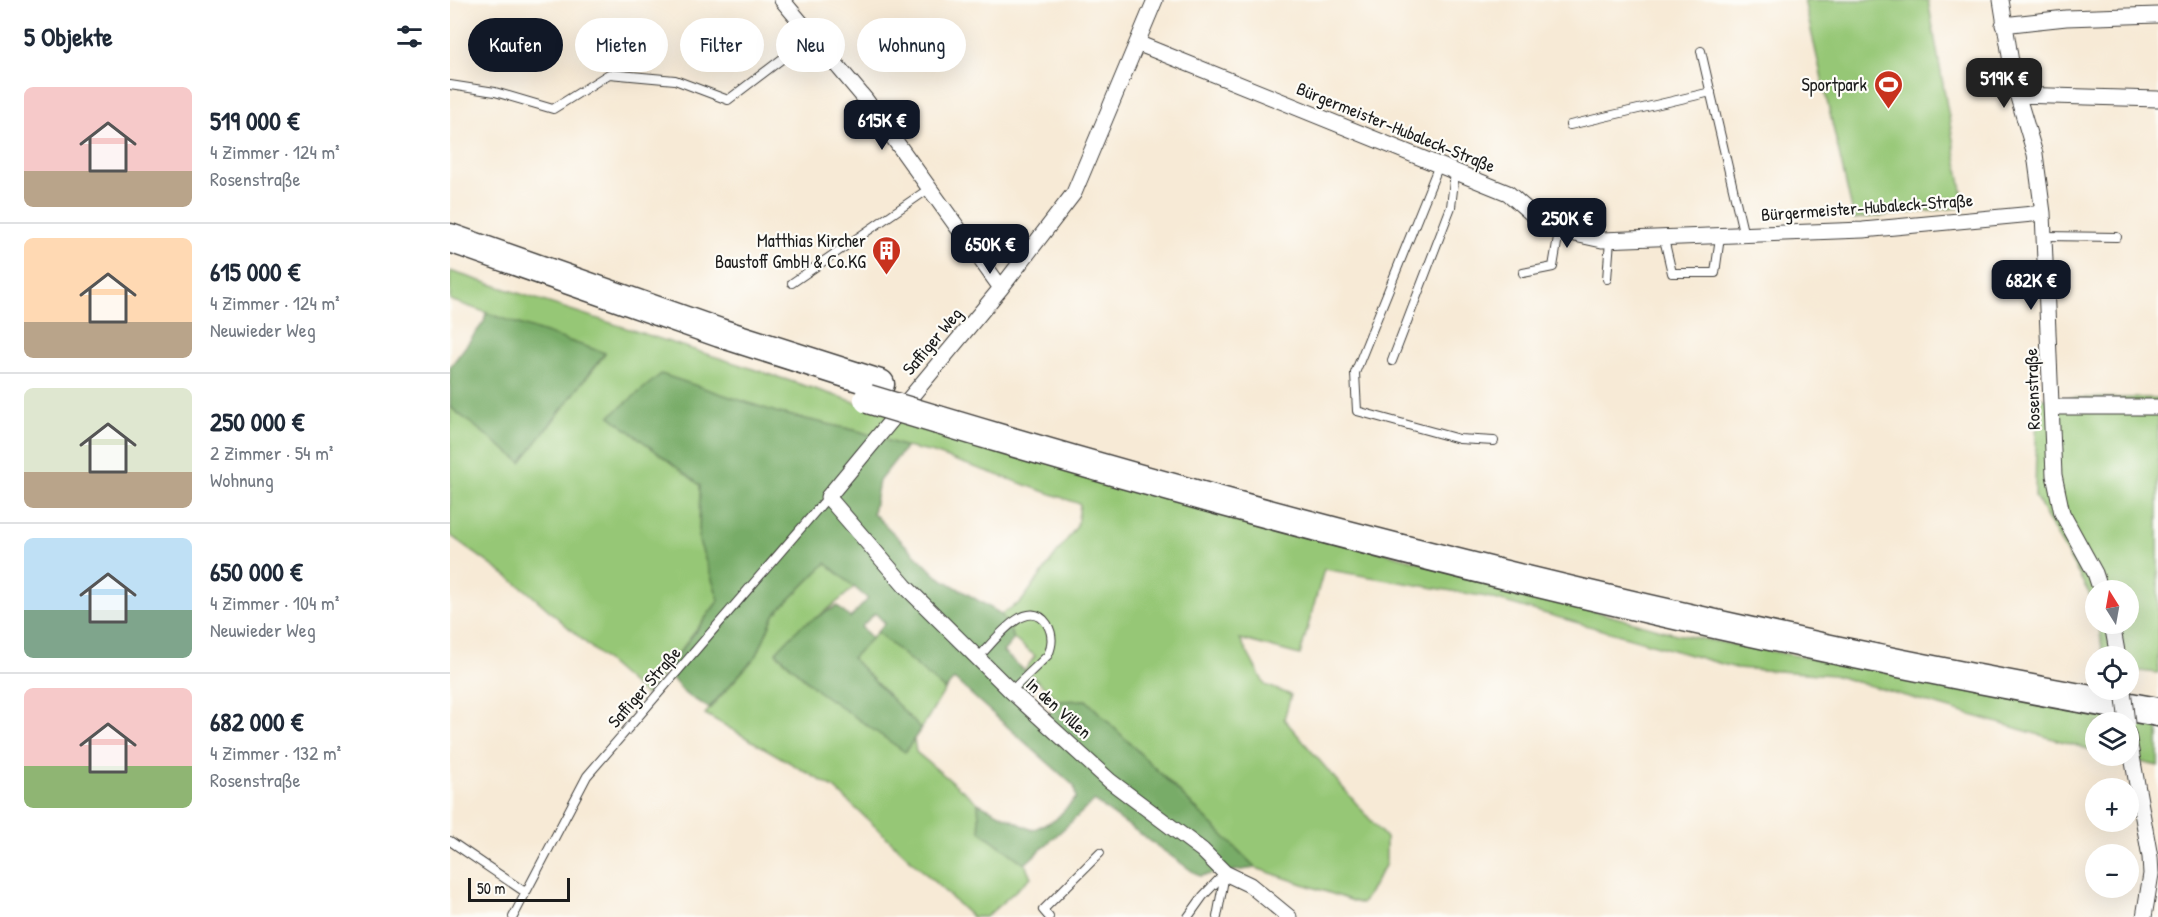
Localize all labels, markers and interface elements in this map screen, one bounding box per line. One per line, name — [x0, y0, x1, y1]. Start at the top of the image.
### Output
chip: Kaufen — [468, 18, 563, 72]
chip: Mieten — [575, 18, 668, 72]
chip: Filter — [680, 18, 764, 72]
chip: Neu — [776, 18, 845, 72]
chip: Wohnung — [857, 18, 966, 72]
text: 5 Objekte — [24, 19, 113, 54]
icon: filters — [393, 20, 426, 53]
pin: 519K € — [1955, 58, 2053, 109]
text: 519K € — [1980, 64, 2028, 91]
sports icon: Sportpark — [1872, 68, 1904, 110]
place label: Sportpark — [1801, 72, 1868, 97]
street label: Bürgermeister-Hubaleck-Straße — [1293, 76, 1499, 178]
pin: 615K € — [833, 100, 931, 151]
text: 519 000 € — [210, 103, 299, 138]
text: 615K € — [858, 106, 906, 133]
icon: home — [72, 111, 144, 183]
text: 4 Zimmer · 124 m² — [210, 138, 340, 165]
text: Rosenstraße — [210, 165, 301, 192]
street label: Bürgermeister-Hubaleck-Straße — [1760, 187, 1974, 227]
pin: 250K € — [1518, 198, 1616, 249]
text: 250K € — [1541, 204, 1593, 231]
pin: 650K € — [941, 224, 1039, 275]
place label: Matthias Kircher Baustoff GmbH & Co.KG — [715, 228, 866, 274]
text: 650K € — [965, 230, 1015, 257]
building icon: Matthias Kircher Baustoff GmbH & Co.KG — [871, 234, 903, 276]
text: 615 000 € — [210, 254, 300, 289]
pin: 682K € — [1982, 260, 2080, 311]
icon: home — [72, 262, 144, 334]
text: 682K € — [2006, 266, 2056, 293]
text: 4 Zimmer · 124 m² — [210, 289, 340, 316]
street label: Saffiger Weg — [896, 302, 968, 380]
text: Neuwieder Weg — [210, 316, 316, 343]
street label: Rosenstraße — [2018, 348, 2046, 430]
text: 250 000 € — [210, 404, 304, 439]
icon: home — [72, 412, 144, 484]
text: 2 Zimmer · 54 m² — [210, 439, 333, 466]
text: Wohnung — [210, 466, 274, 493]
text: 650 000 € — [210, 554, 302, 589]
icon: home — [72, 562, 144, 634]
north arrow — [2085, 580, 2139, 634]
map controls — [2085, 580, 2139, 898]
text: 4 Zimmer · 104 m² — [210, 589, 339, 616]
text: Neuwieder Weg — [210, 616, 316, 643]
street label: Saffiger Straße — [602, 641, 686, 733]
button: locate — [2085, 646, 2139, 700]
street label: In den Villen — [1021, 672, 1097, 744]
text: 682 000 € — [210, 704, 303, 739]
icon: home — [72, 712, 144, 784]
button: layers — [2085, 712, 2139, 766]
text: 4 Zimmer · 132 m² — [210, 739, 341, 766]
text: Rosenstraße — [210, 766, 301, 793]
button: + — [2085, 778, 2139, 832]
button: − — [2085, 844, 2139, 898]
scale bar — [468, 875, 570, 902]
text: 50 m — [477, 877, 506, 899]

